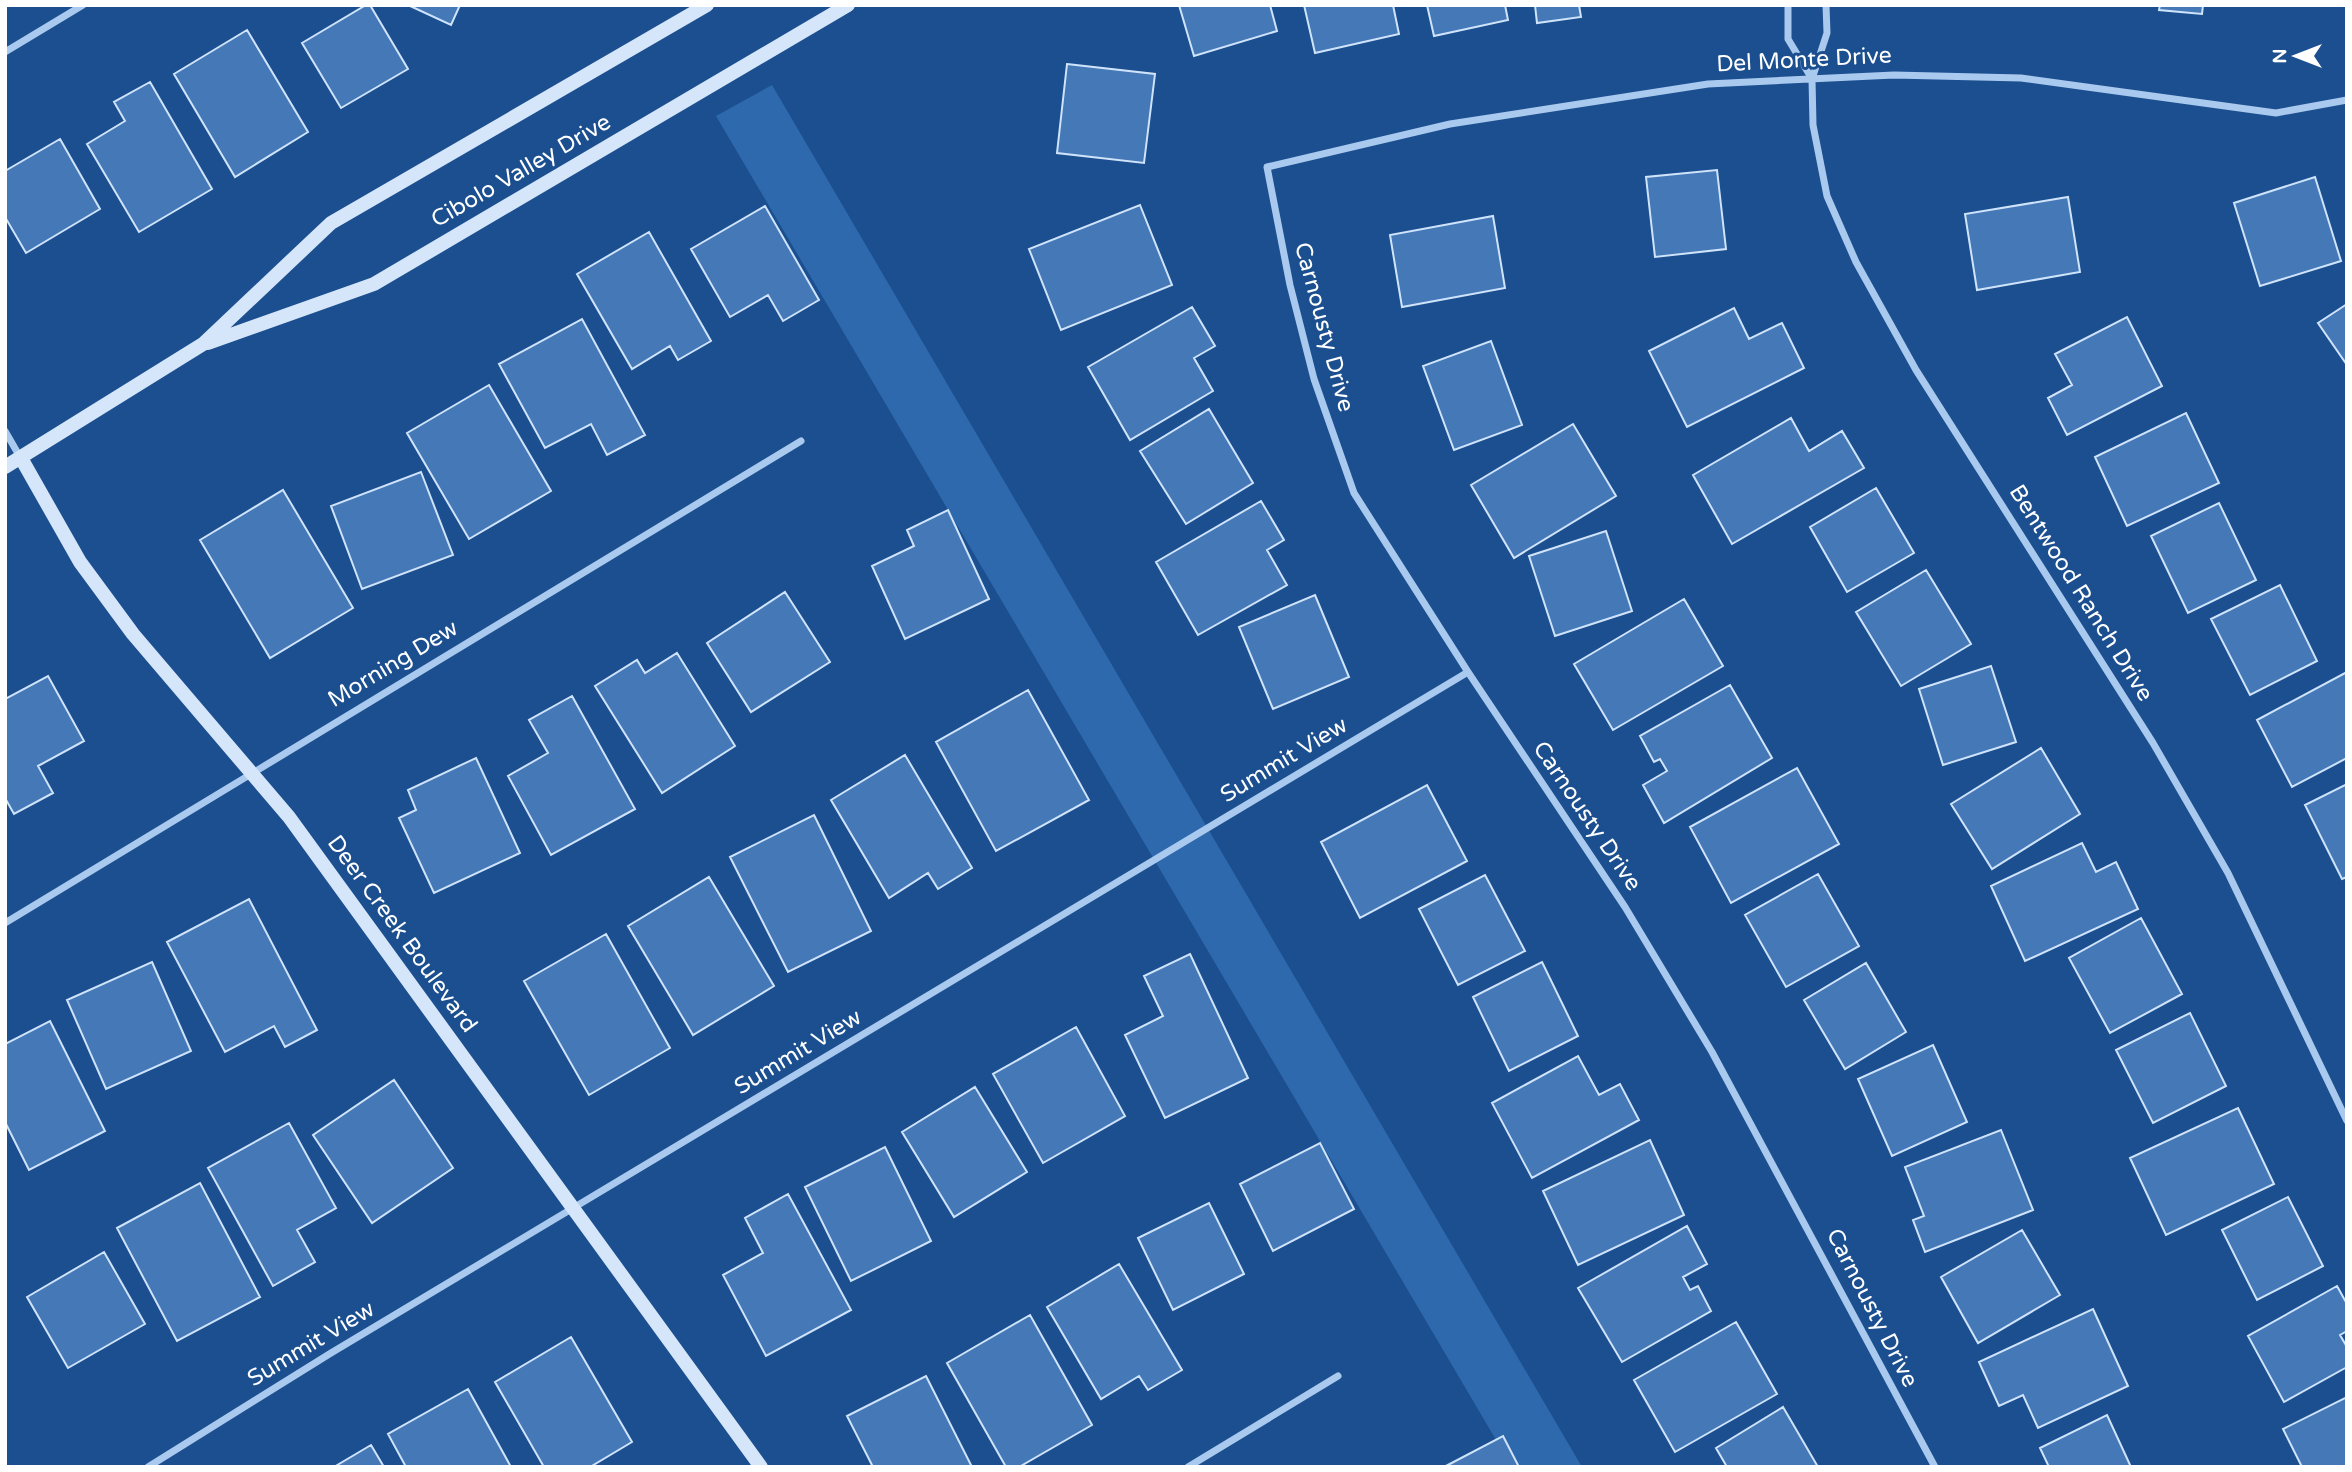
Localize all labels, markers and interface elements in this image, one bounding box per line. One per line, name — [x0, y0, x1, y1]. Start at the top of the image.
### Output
north arrow — [2261, 21, 2331, 91]
street label: Del Monte Drive — [1716, 41, 1892, 79]
text: N — [2269, 48, 2291, 64]
street label: Cibolo Valley Drive — [426, 108, 616, 234]
street label: Carnousty Drive — [1288, 239, 1360, 415]
street label: Bentwood Ranch Drive — [2003, 480, 2159, 706]
street label: Morning Dew — [323, 614, 463, 714]
street label: Summit View — [1215, 711, 1353, 809]
street label: Carnousty Drive — [1527, 736, 1647, 896]
street label: Deer Creek Boulevard — [321, 830, 483, 1038]
street label: Summit View — [729, 1003, 867, 1101]
street label: Carnousty Drive — [1820, 1224, 1924, 1392]
street label: Summit View — [242, 1295, 380, 1393]

